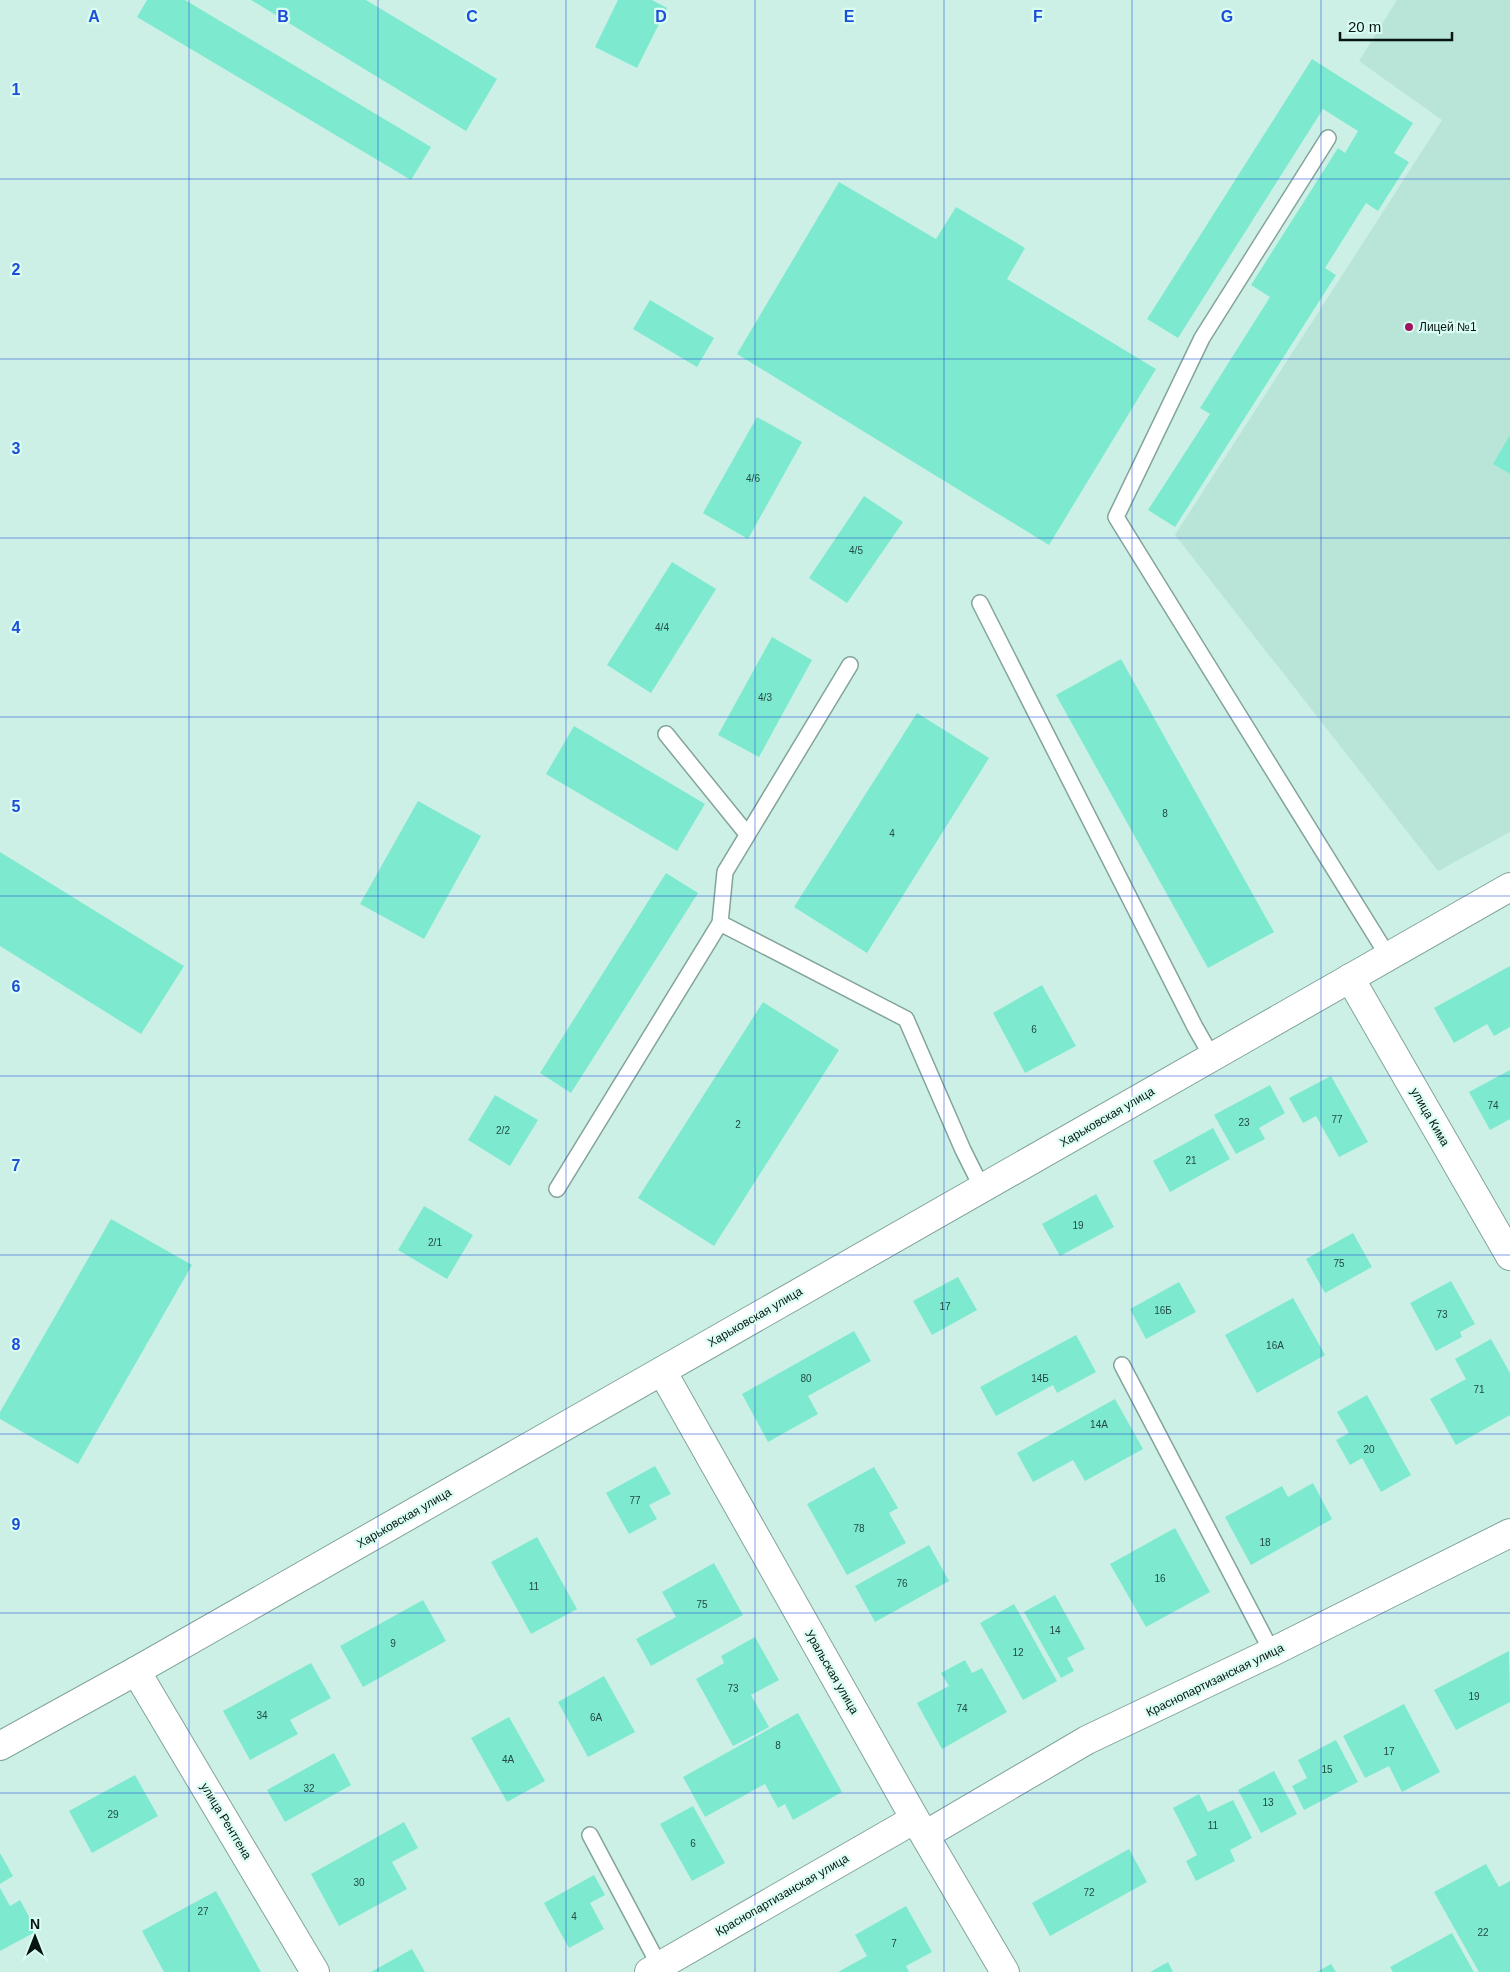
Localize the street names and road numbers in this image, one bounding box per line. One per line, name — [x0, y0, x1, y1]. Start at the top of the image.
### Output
street label: Харьковская улица — [1057, 1084, 1157, 1150]
street label: улица Кима — [1408, 1085, 1452, 1149]
street label: Харьковская улица — [705, 1284, 805, 1350]
street label: Харьковская улица — [354, 1485, 454, 1551]
street label: Уральская улица — [802, 1627, 862, 1717]
street label: Краснопартизанская улица — [1144, 1640, 1286, 1719]
street label: улица Рентгена — [198, 1780, 254, 1862]
street label: Краснопартизанская улица — [713, 1851, 851, 1939]

